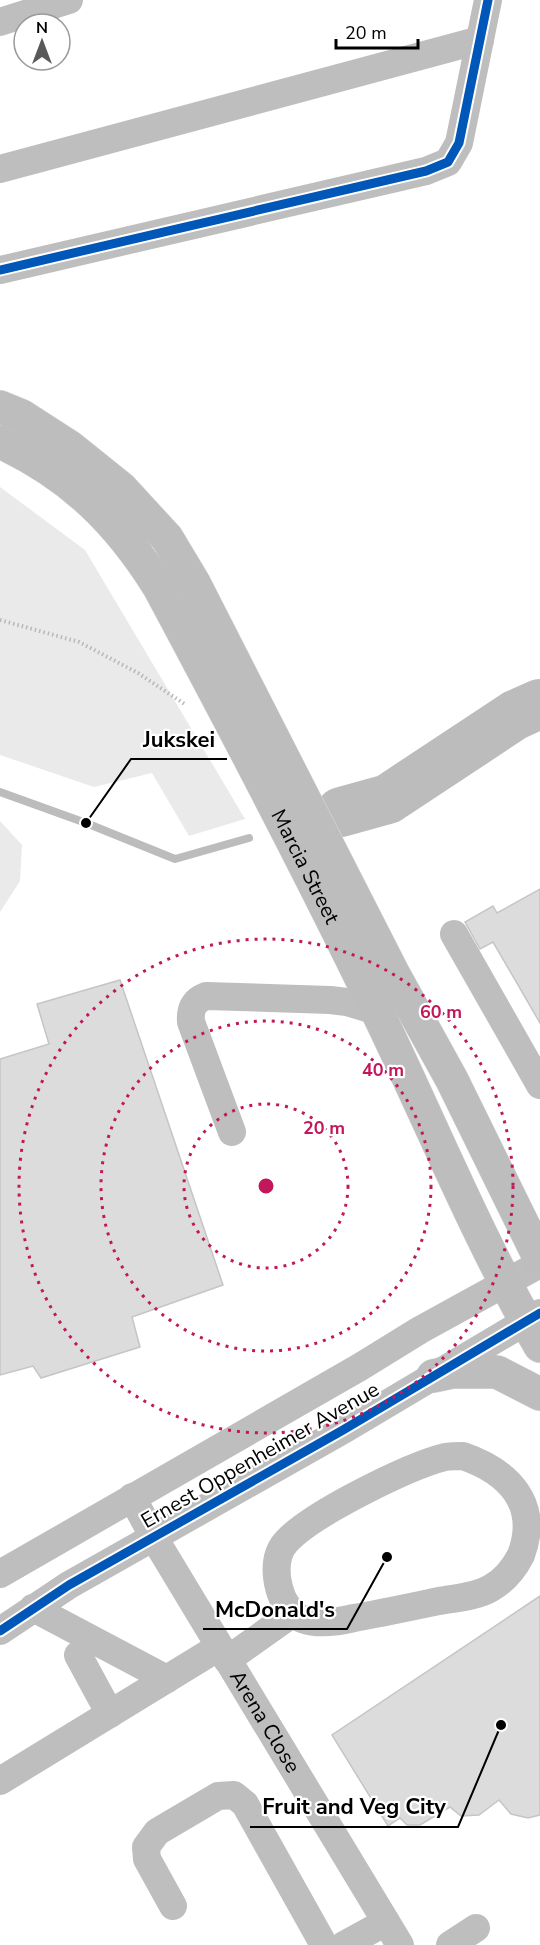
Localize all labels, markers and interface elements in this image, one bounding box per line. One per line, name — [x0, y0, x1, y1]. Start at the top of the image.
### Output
north arrow — [12, 12, 72, 72]
scale bar — [336, 12, 418, 50]
text: N — [36, 17, 48, 39]
text: 20 m — [345, 21, 387, 45]
callout: Jukskei — [131, 719, 227, 759]
text: Jukskei — [142, 725, 215, 755]
street label: Marcia Street — [264, 804, 346, 929]
text: 60 m — [420, 1000, 462, 1024]
text: 40 m — [362, 1058, 404, 1082]
text: 20 m — [303, 1116, 345, 1140]
centre of rings — [256, 1176, 276, 1196]
street label: Ernest Oppenheimer Avenue — [136, 1375, 384, 1535]
callout: McDonald's — [203, 1589, 347, 1629]
text: McDonald's — [215, 1595, 335, 1625]
street label: Arena Close — [223, 1665, 307, 1778]
callout: Fruit and Veg City — [250, 1787, 458, 1827]
text: Fruit and Veg City — [262, 1792, 446, 1822]

